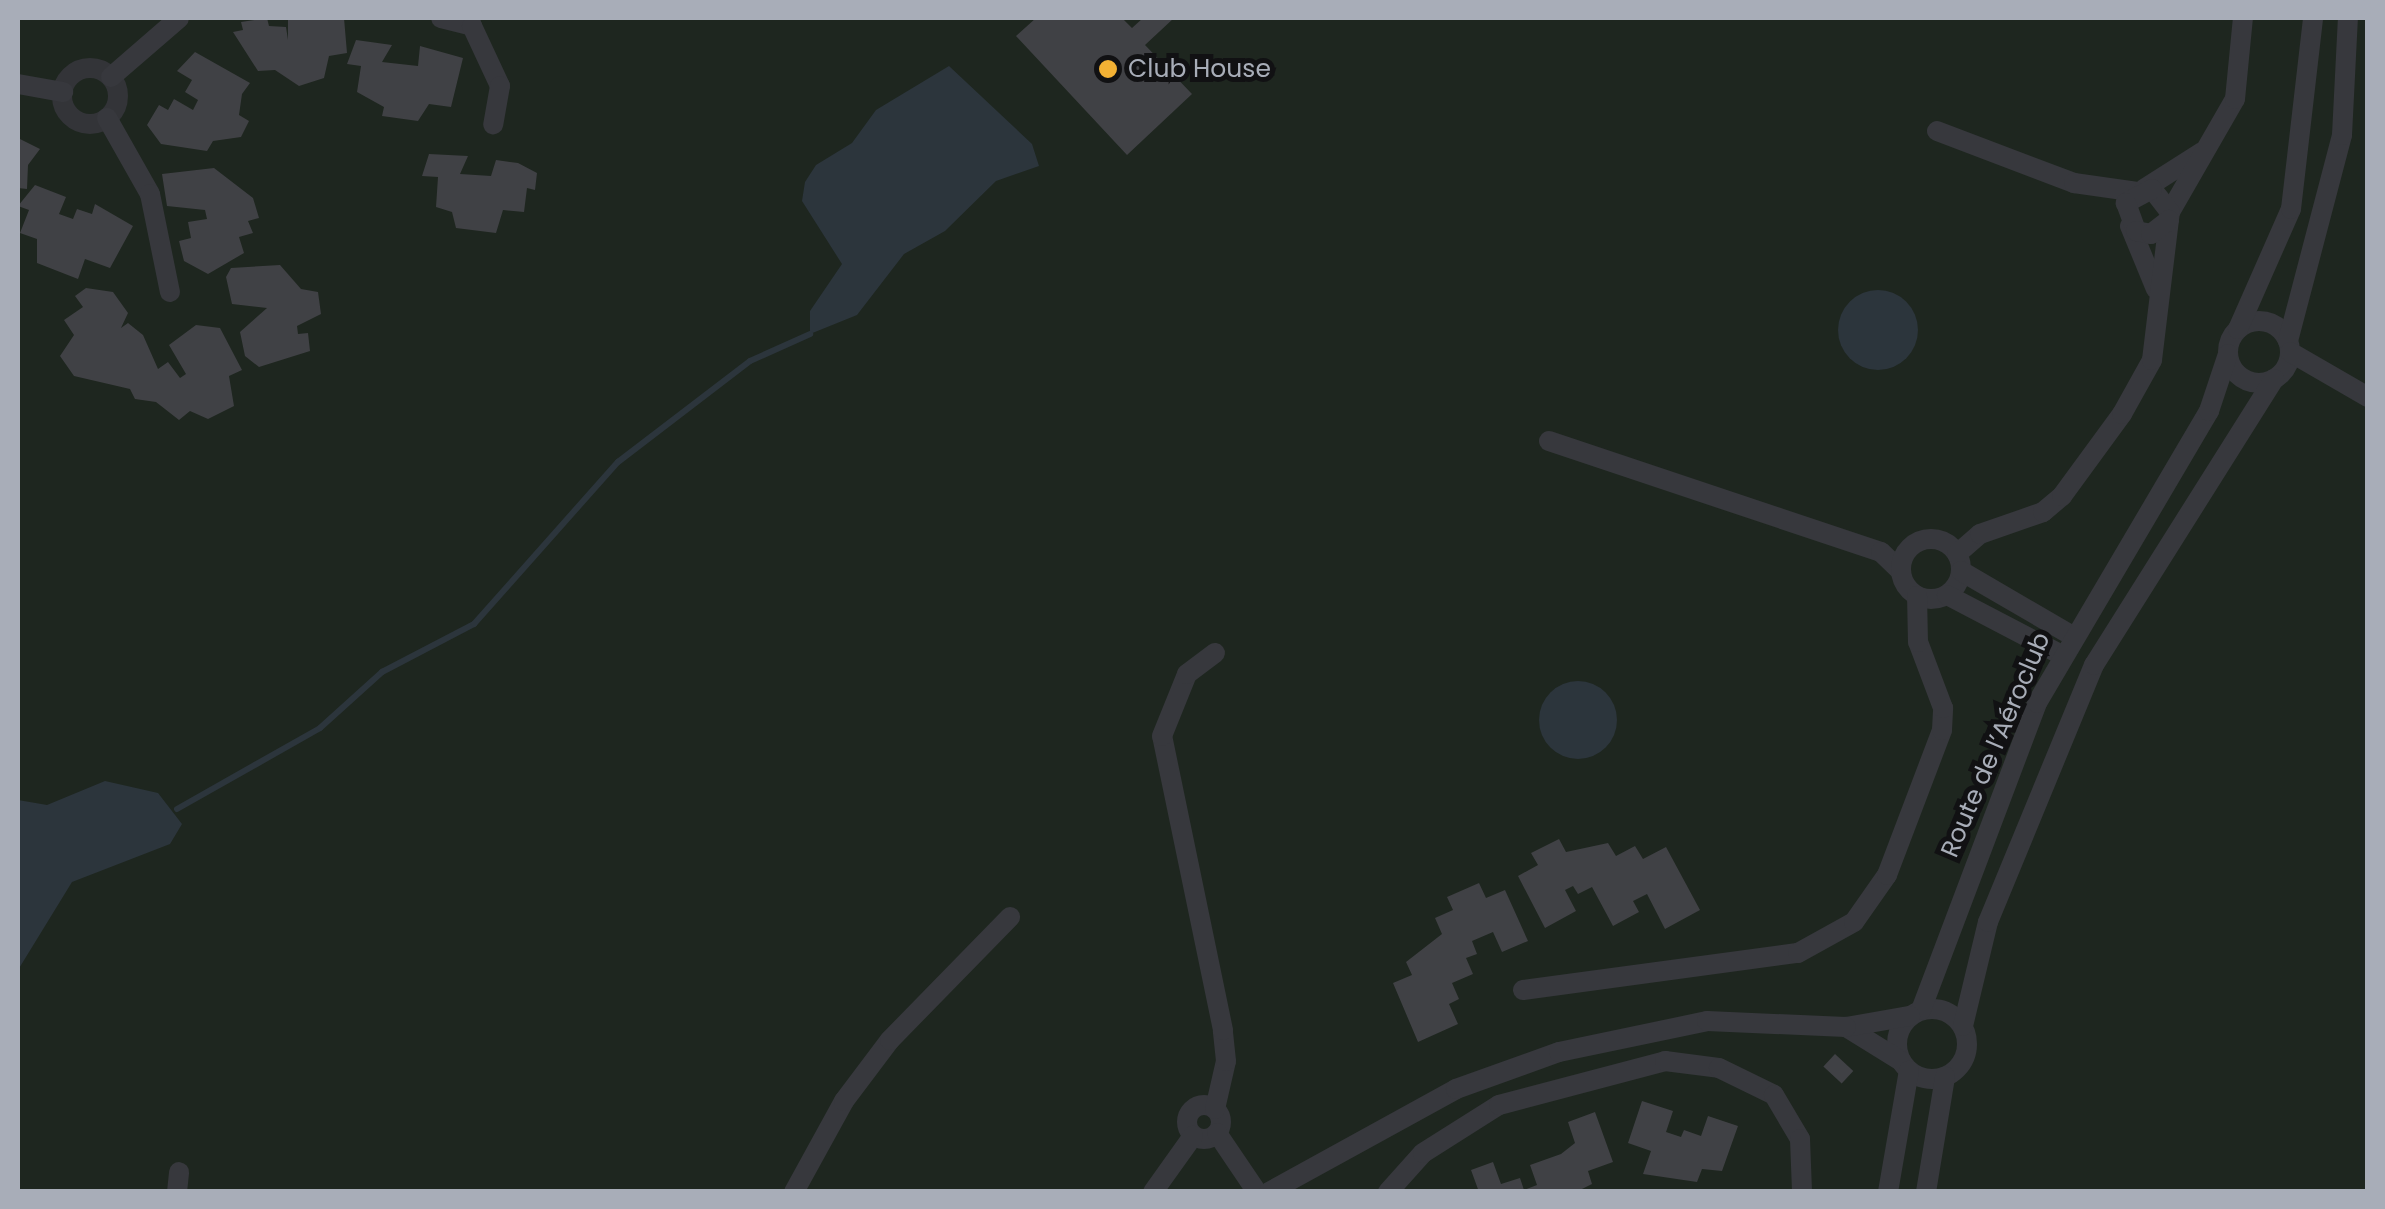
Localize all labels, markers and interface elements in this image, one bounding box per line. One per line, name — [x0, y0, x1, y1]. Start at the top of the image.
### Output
place label: Club House — [1128, 54, 1271, 84]
marker: Club House — [1097, 58, 1119, 80]
street label: Route de l’Aéroclub — [1935, 628, 2057, 862]

